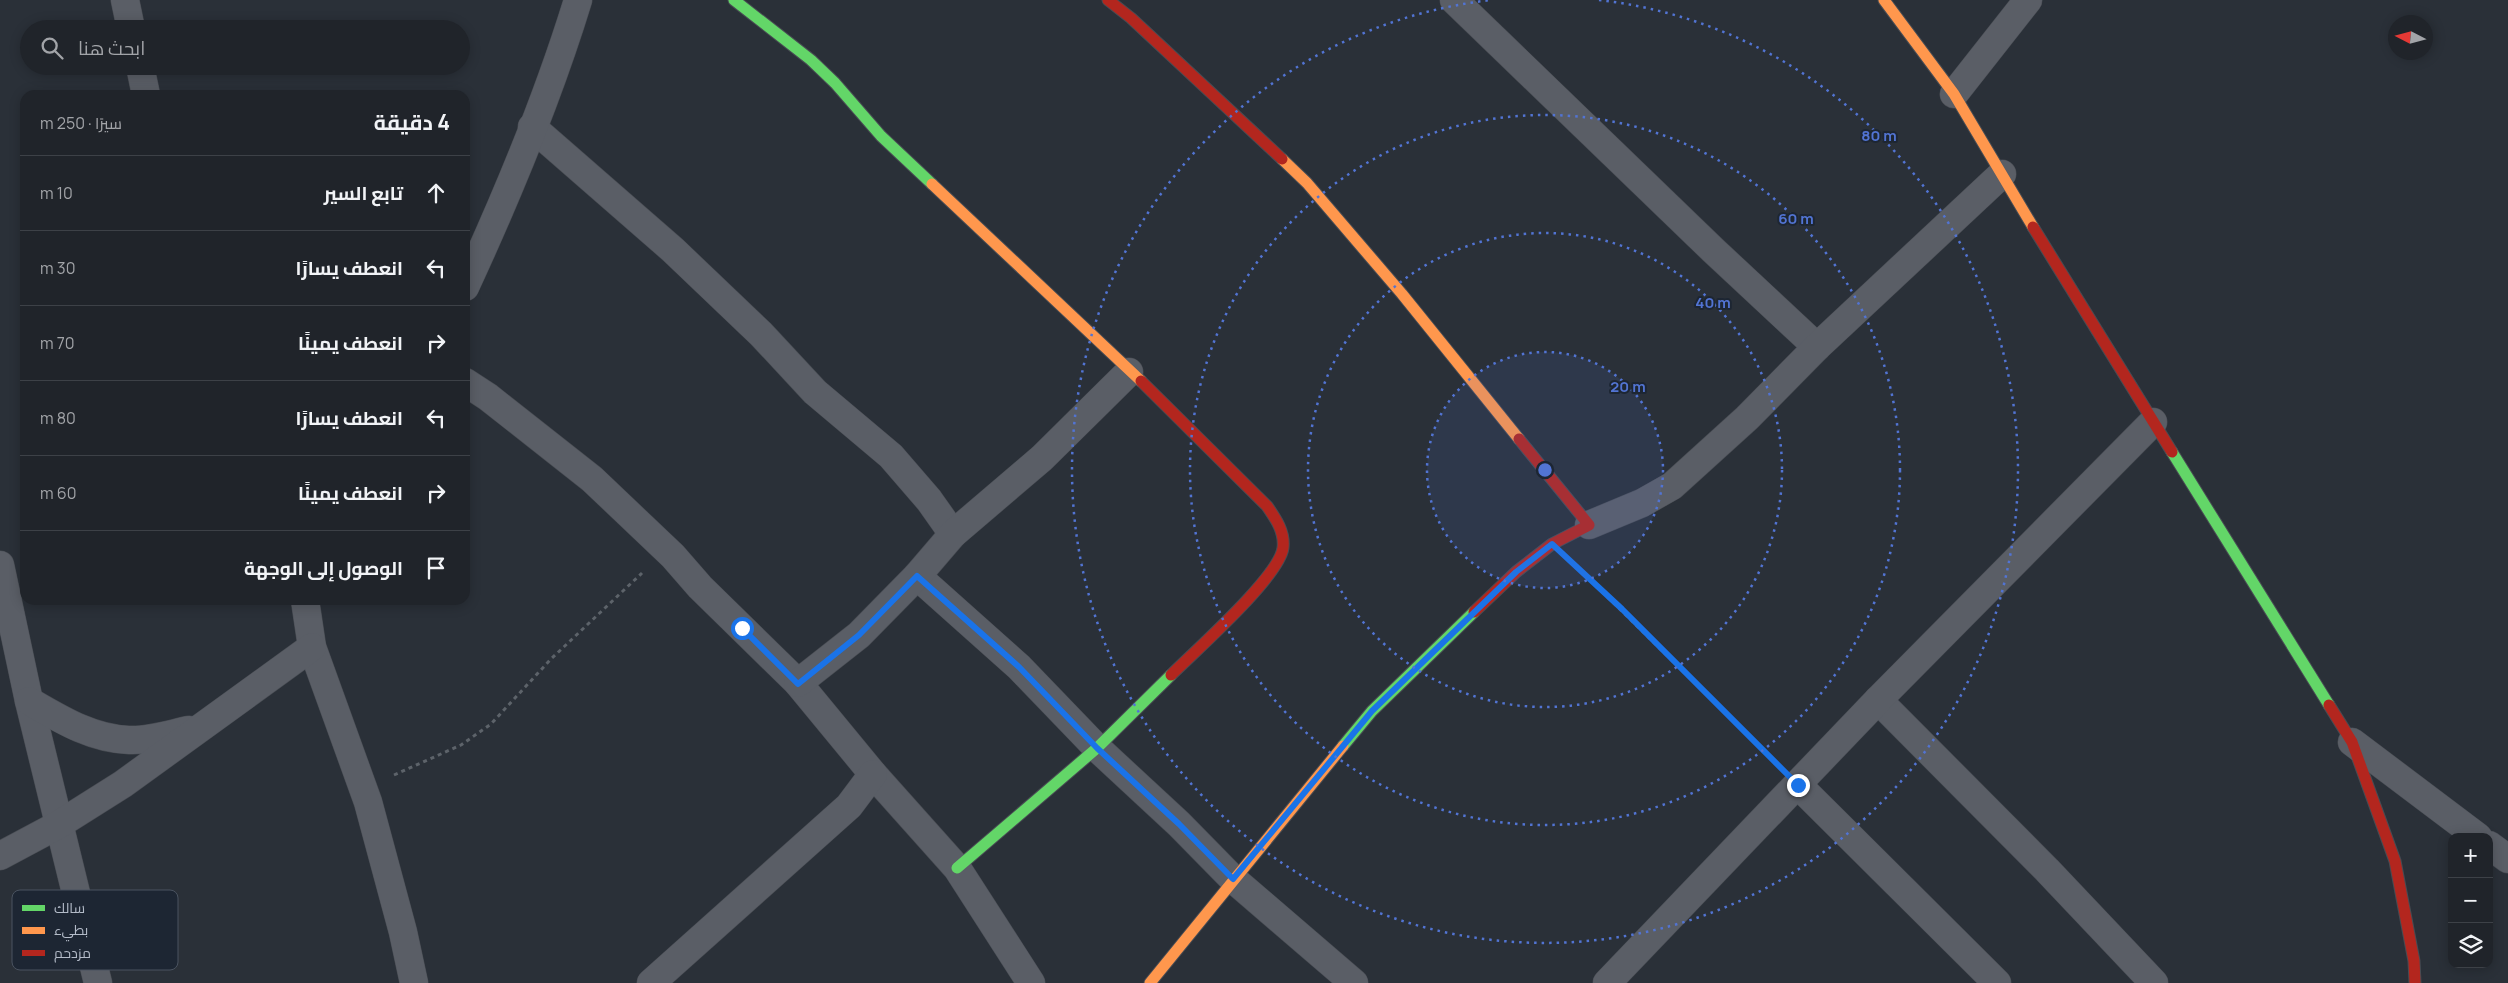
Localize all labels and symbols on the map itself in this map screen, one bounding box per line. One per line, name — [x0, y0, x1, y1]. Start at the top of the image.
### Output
north arrow — [2388, 15, 2433, 60]
text: 80 m — [1861, 125, 1897, 146]
text: 60 m — [1778, 208, 1814, 229]
text: 40 m — [1695, 292, 1731, 313]
text: 20 m — [1610, 376, 1646, 397]
centre of rings — [1536, 461, 1554, 479]
route start — [731, 617, 754, 640]
route end — [1787, 774, 1810, 797]
legend — [12, 890, 178, 970]
text: سالك — [54, 898, 85, 917]
text: بطيء — [54, 920, 88, 942]
text: مزدحم — [54, 943, 91, 963]

